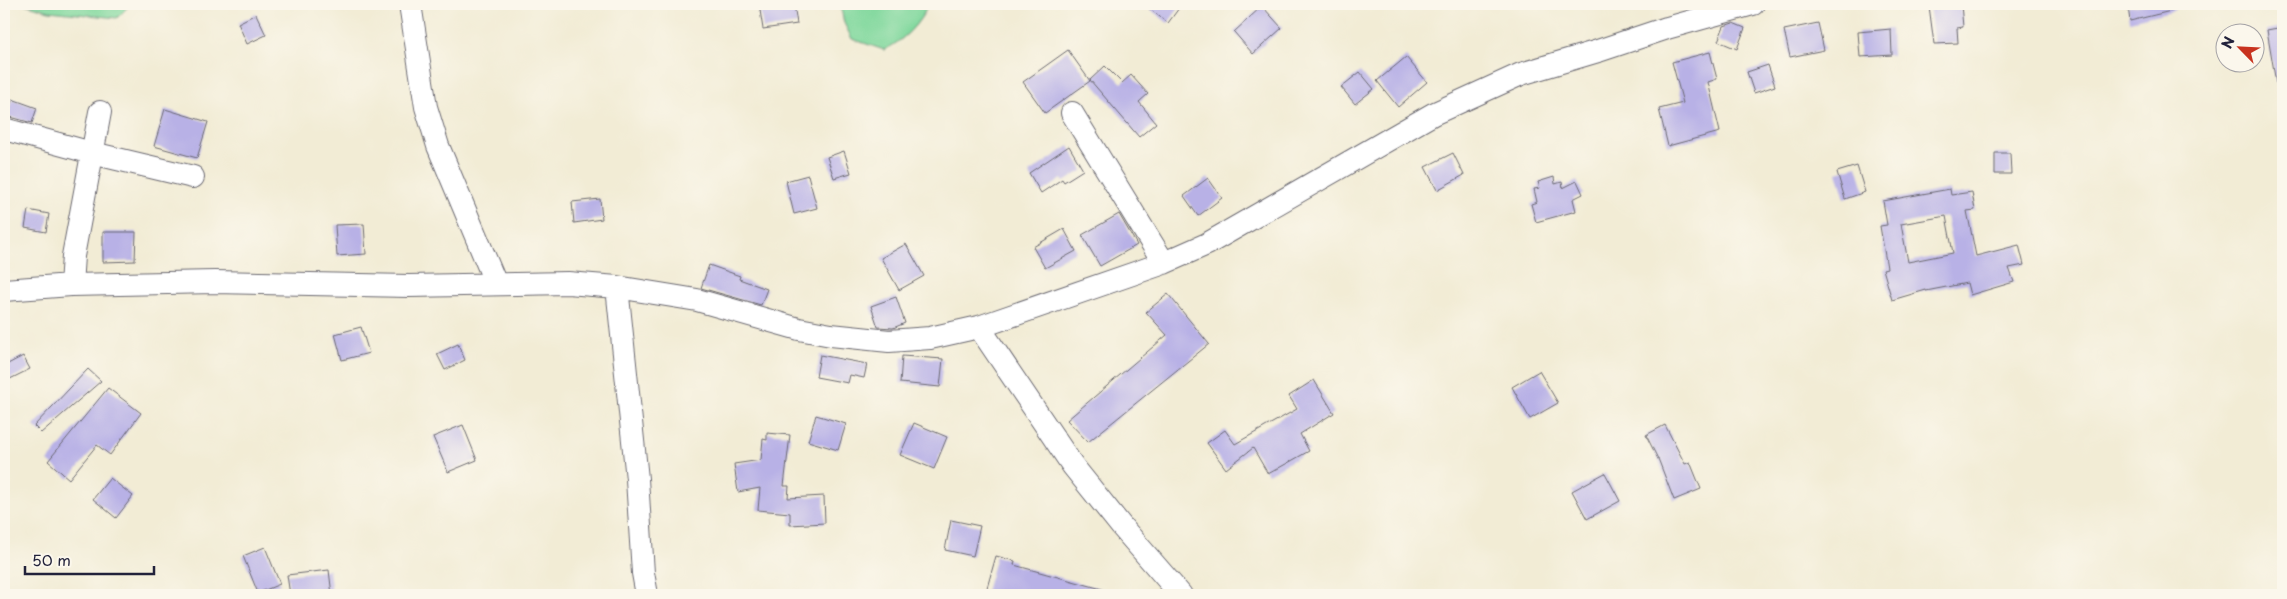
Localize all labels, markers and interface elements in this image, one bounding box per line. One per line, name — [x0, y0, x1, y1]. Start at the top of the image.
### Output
north arrow — [2214, 22, 2264, 72]
text: N — [2216, 33, 2240, 52]
scale bar — [25, 544, 154, 576]
text: 50 m — [32, 548, 71, 571]

